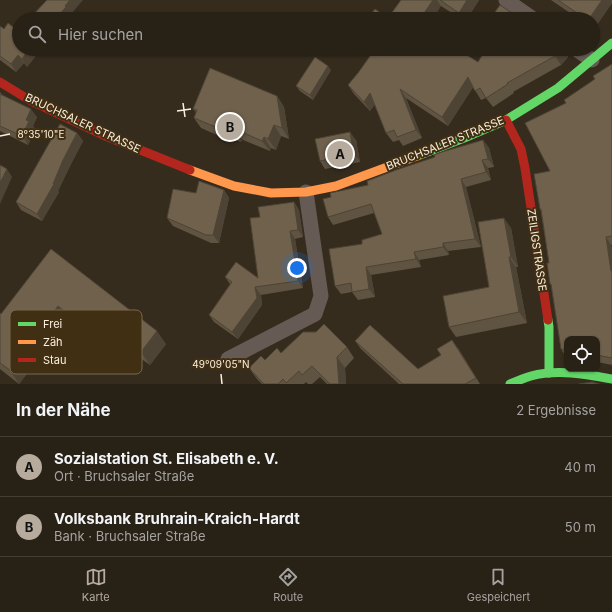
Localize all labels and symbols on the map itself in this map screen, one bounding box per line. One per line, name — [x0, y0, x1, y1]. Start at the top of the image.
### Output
street label: BRUCHSALER STRASSE — [23, 90, 143, 156]
pin: B — [217, 112, 243, 142]
street label: BRUCHSALER STRASSE — [384, 113, 506, 173]
text: 8°35'10"E — [18, 128, 64, 140]
pin: A — [327, 139, 353, 169]
street label: ZEILIGSTRASSE — [524, 208, 550, 292]
your location — [287, 258, 307, 278]
legend — [10, 310, 142, 374]
text: Frei — [43, 317, 62, 331]
text: Zäh — [43, 335, 63, 349]
text: Stau — [43, 353, 66, 367]
text: 49°09'05"N — [192, 358, 250, 370]

